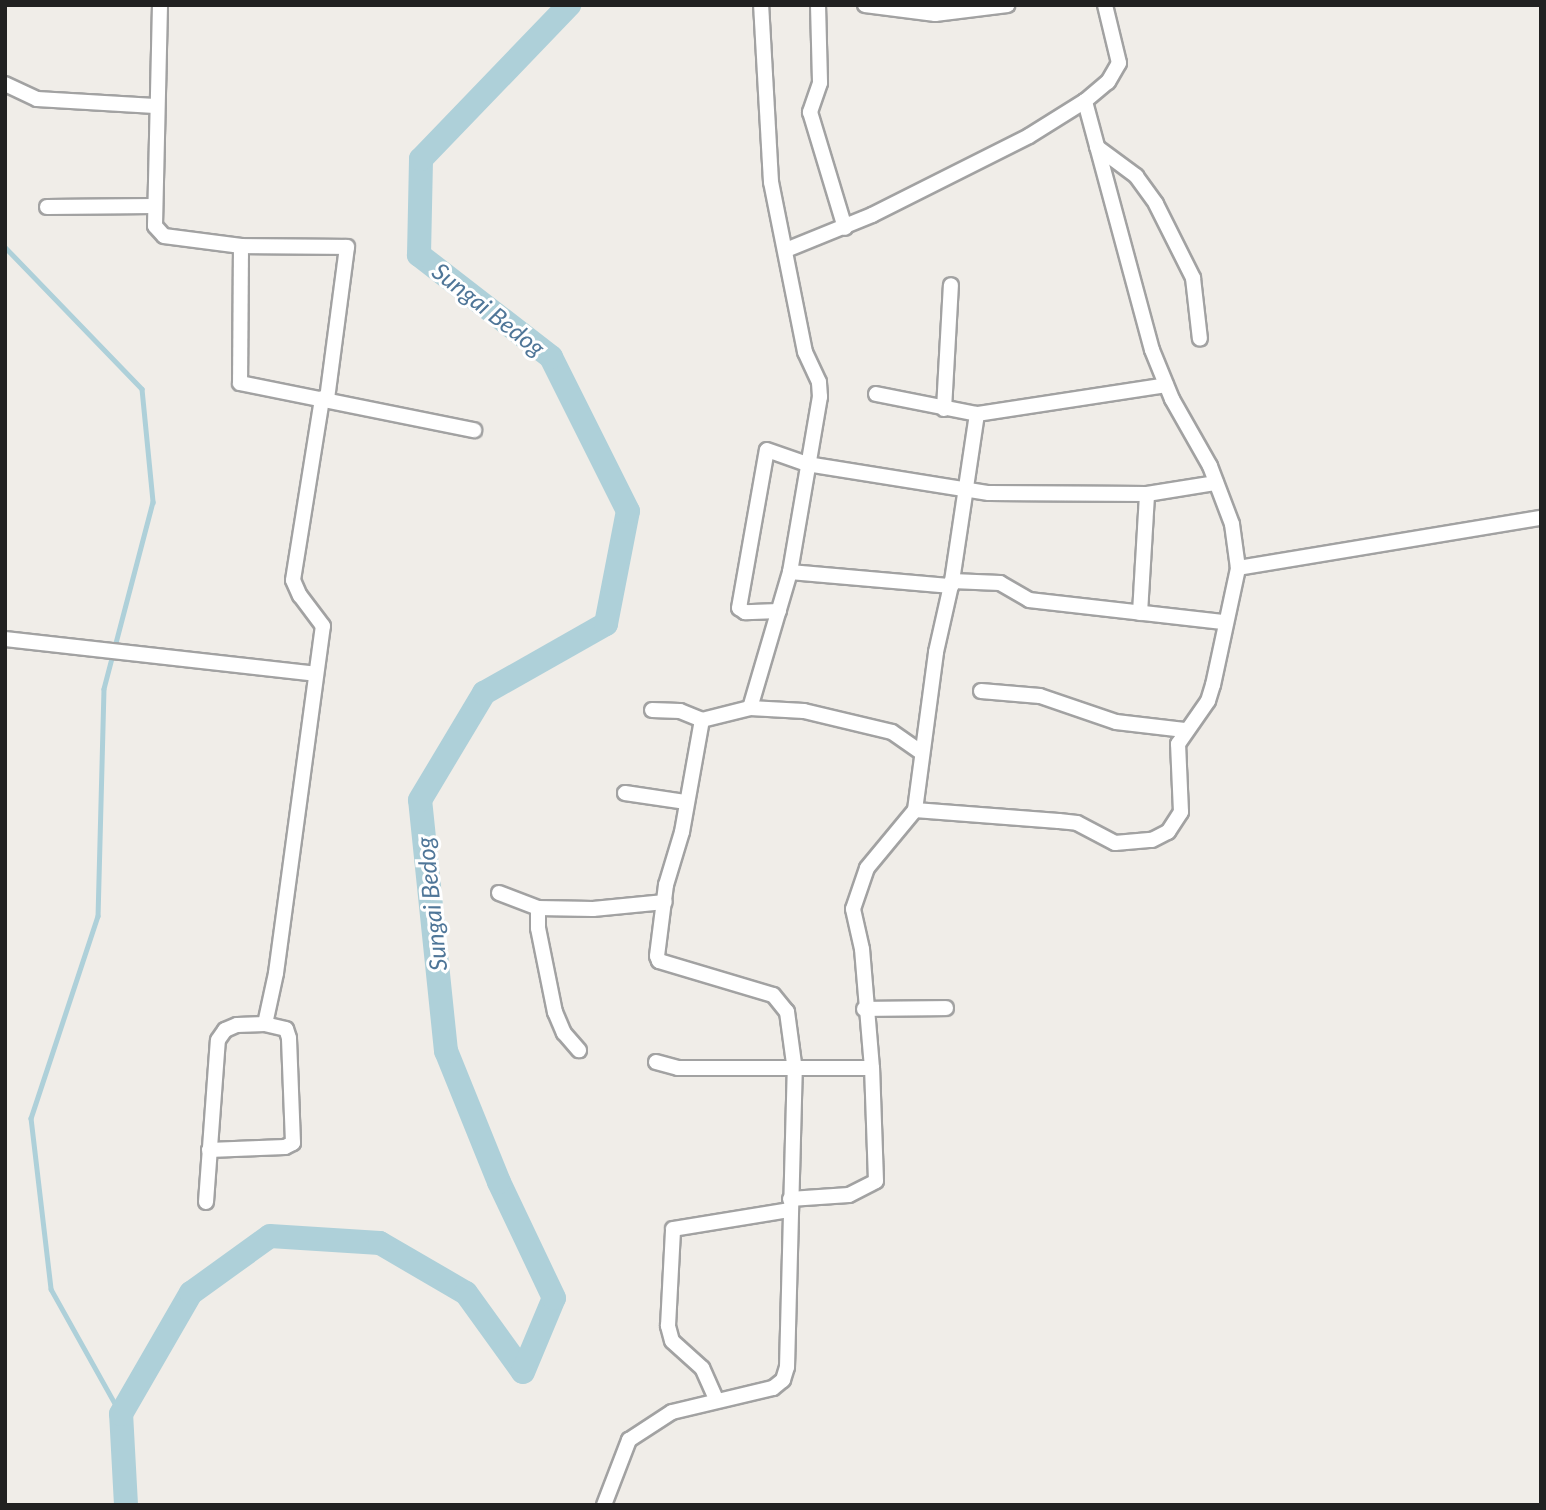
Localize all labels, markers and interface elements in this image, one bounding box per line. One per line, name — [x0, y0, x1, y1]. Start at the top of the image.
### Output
water label: Sungai Bedog — [427, 256, 551, 362]
water label: Sungai Bedog — [410, 836, 452, 972]

